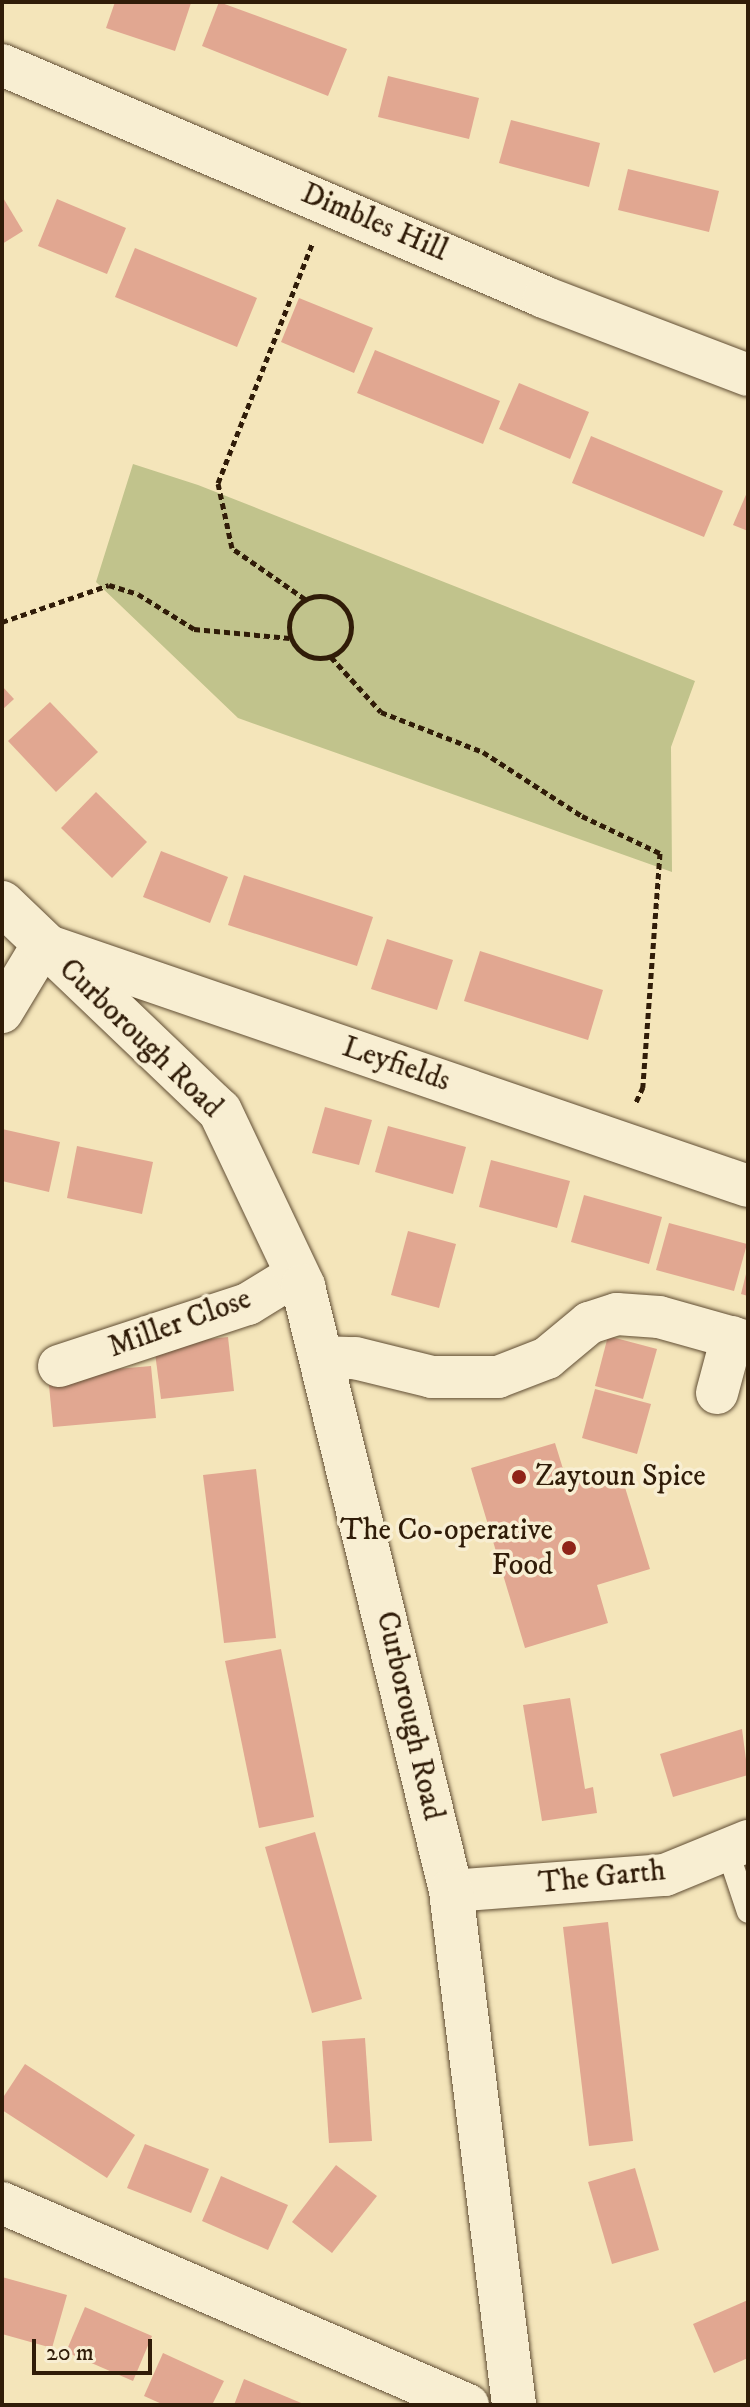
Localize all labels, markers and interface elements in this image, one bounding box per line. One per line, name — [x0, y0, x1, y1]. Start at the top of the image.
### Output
street label: Dimbles Hill — [296, 176, 452, 270]
street label: Curborough Road — [51, 952, 229, 1126]
street label: Leyfields — [337, 1030, 455, 1100]
street label: Miller Close — [104, 1282, 256, 1366]
place label: Zaytoun Spice — [535, 1459, 706, 1495]
marker: Zaytoun Spice — [510, 1468, 528, 1486]
place label: The Co-operative Food — [340, 1513, 553, 1584]
marker: The Co-operative Food — [560, 1539, 578, 1557]
street label: Curborough Road — [367, 1608, 451, 1824]
street label: The Garth — [537, 1853, 667, 1903]
scale bar — [36, 2323, 156, 2373]
text: 20 m — [46, 2338, 94, 2368]

